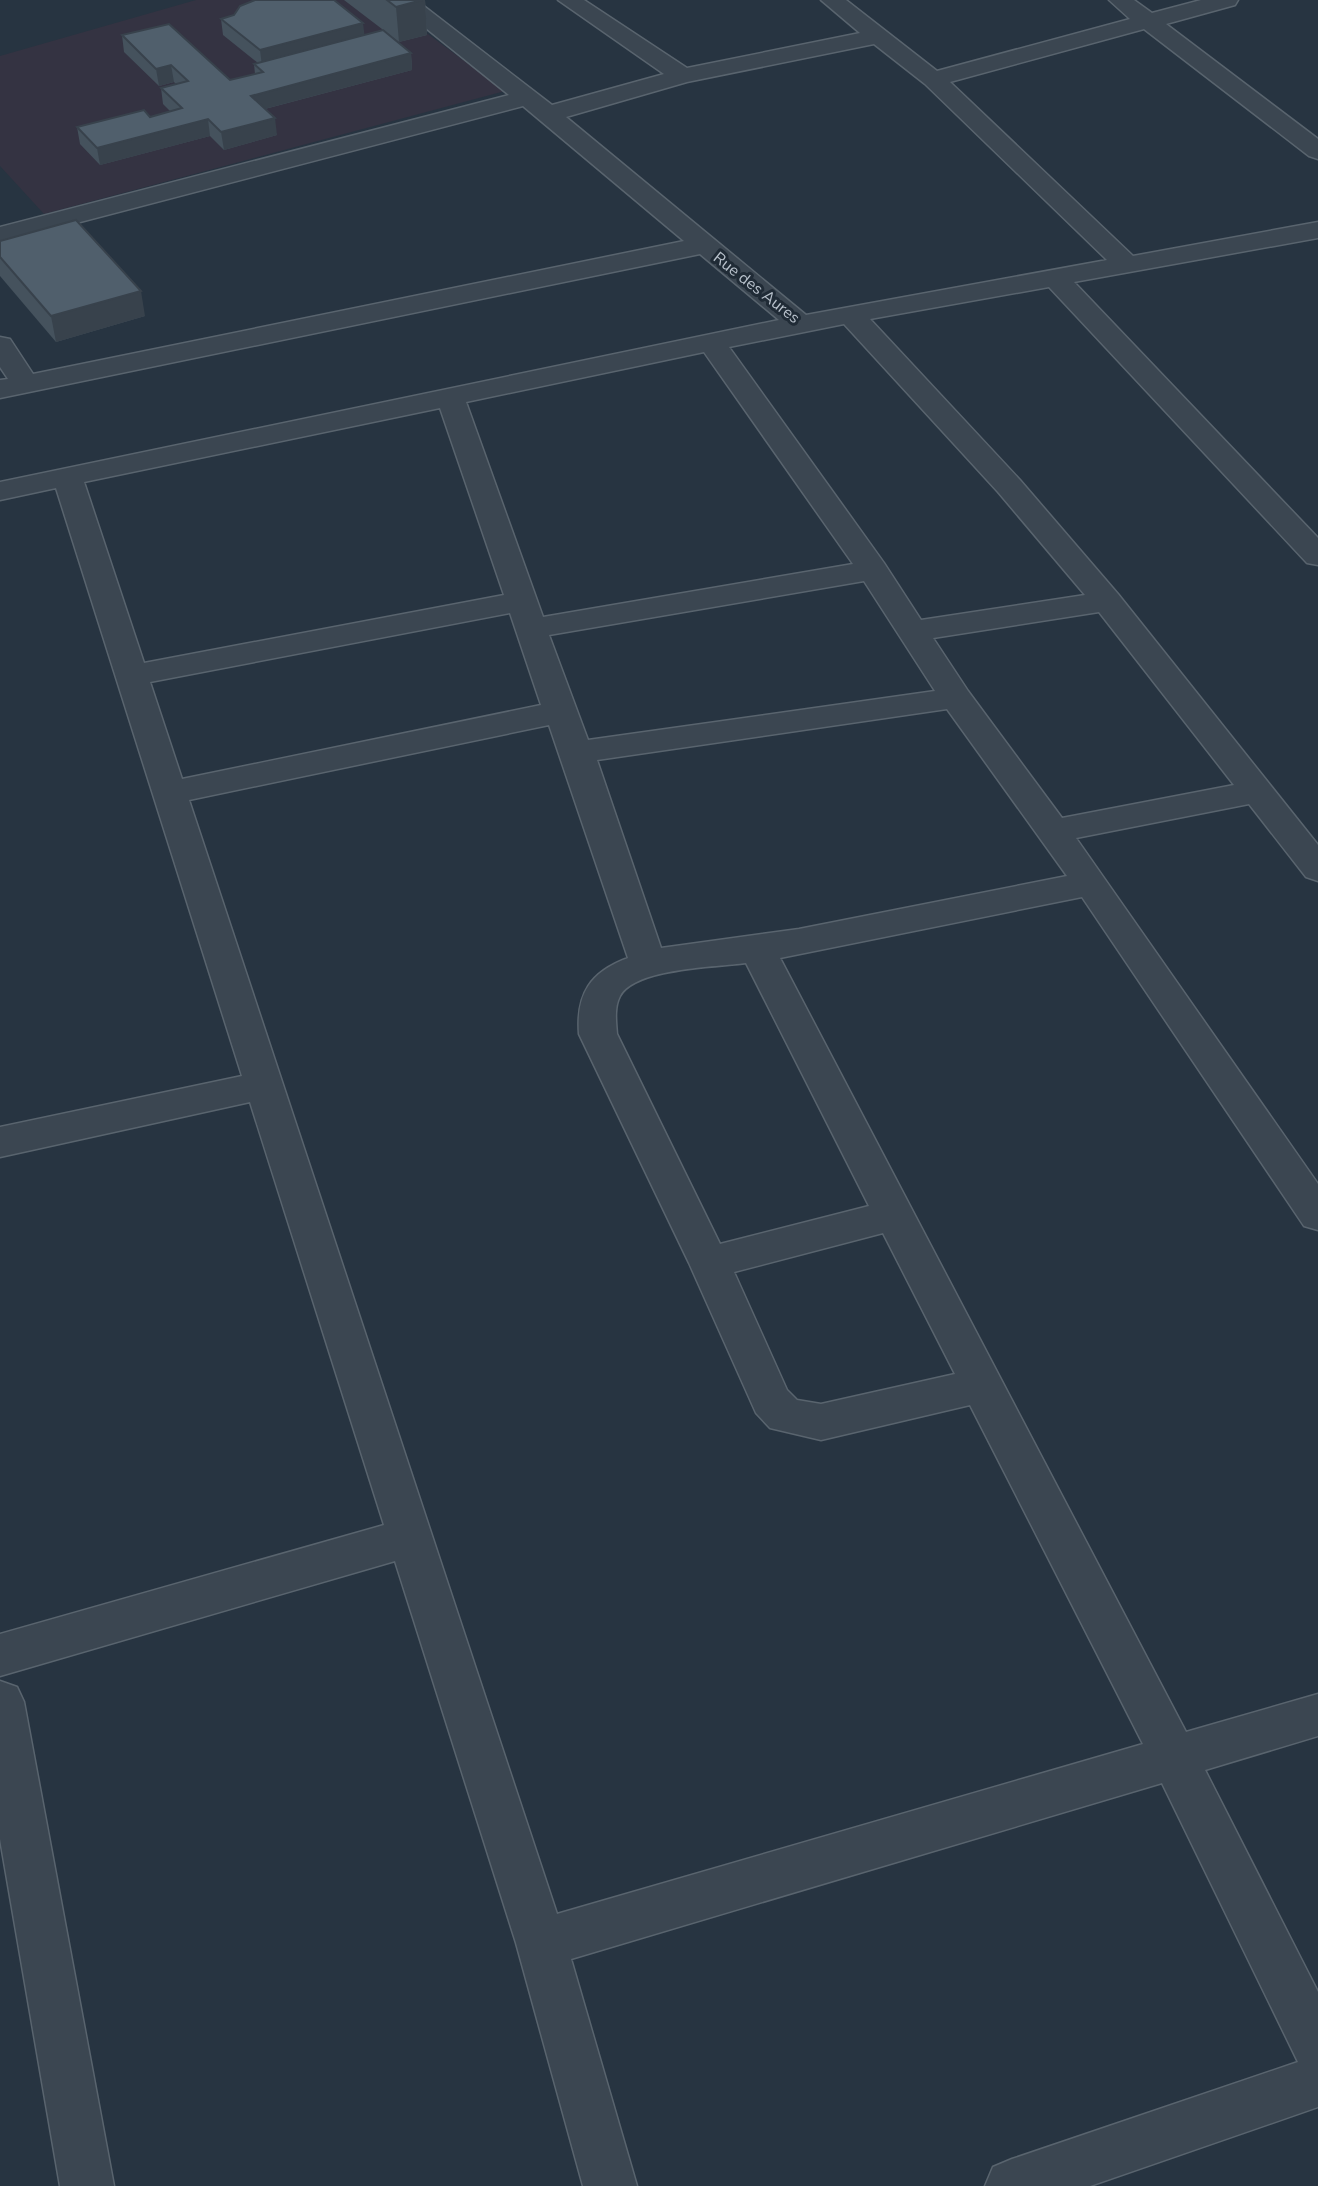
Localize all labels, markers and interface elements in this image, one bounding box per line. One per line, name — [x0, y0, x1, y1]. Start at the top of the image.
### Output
street label: Rue des Aures — [708, 247, 804, 329]

